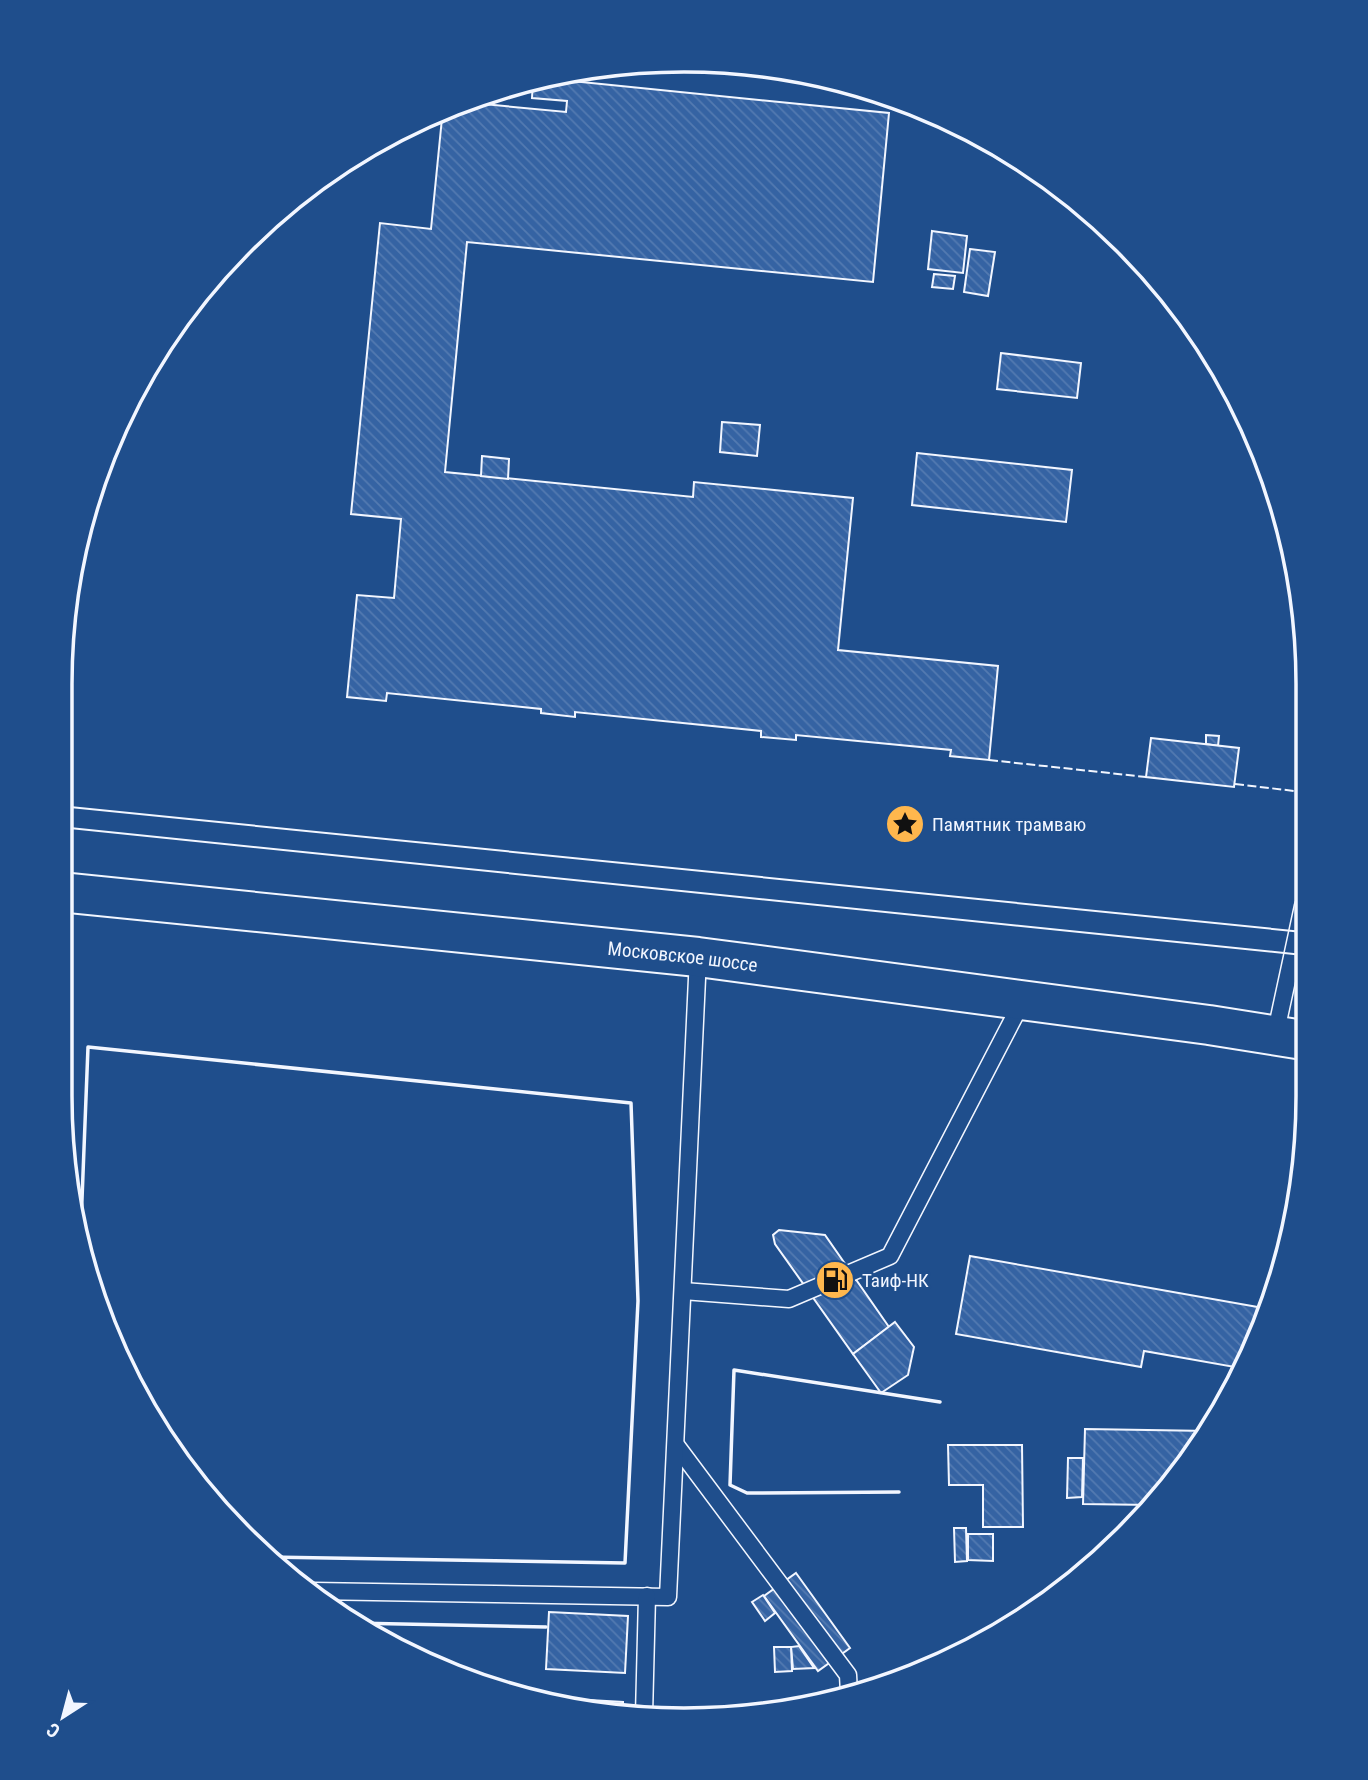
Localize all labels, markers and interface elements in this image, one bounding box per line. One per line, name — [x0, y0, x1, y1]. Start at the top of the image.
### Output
place icon: Памятник трамваю — [884, 803, 926, 845]
place label: Памятник трамваю — [932, 813, 1086, 836]
street label: Московское шоссе — [607, 936, 759, 976]
fuel station icon: Таиф-НК — [814, 1259, 856, 1301]
place label: Таиф-НК — [862, 1269, 929, 1292]
north arrow — [28, 1682, 98, 1752]
text: С — [42, 1718, 64, 1743]

